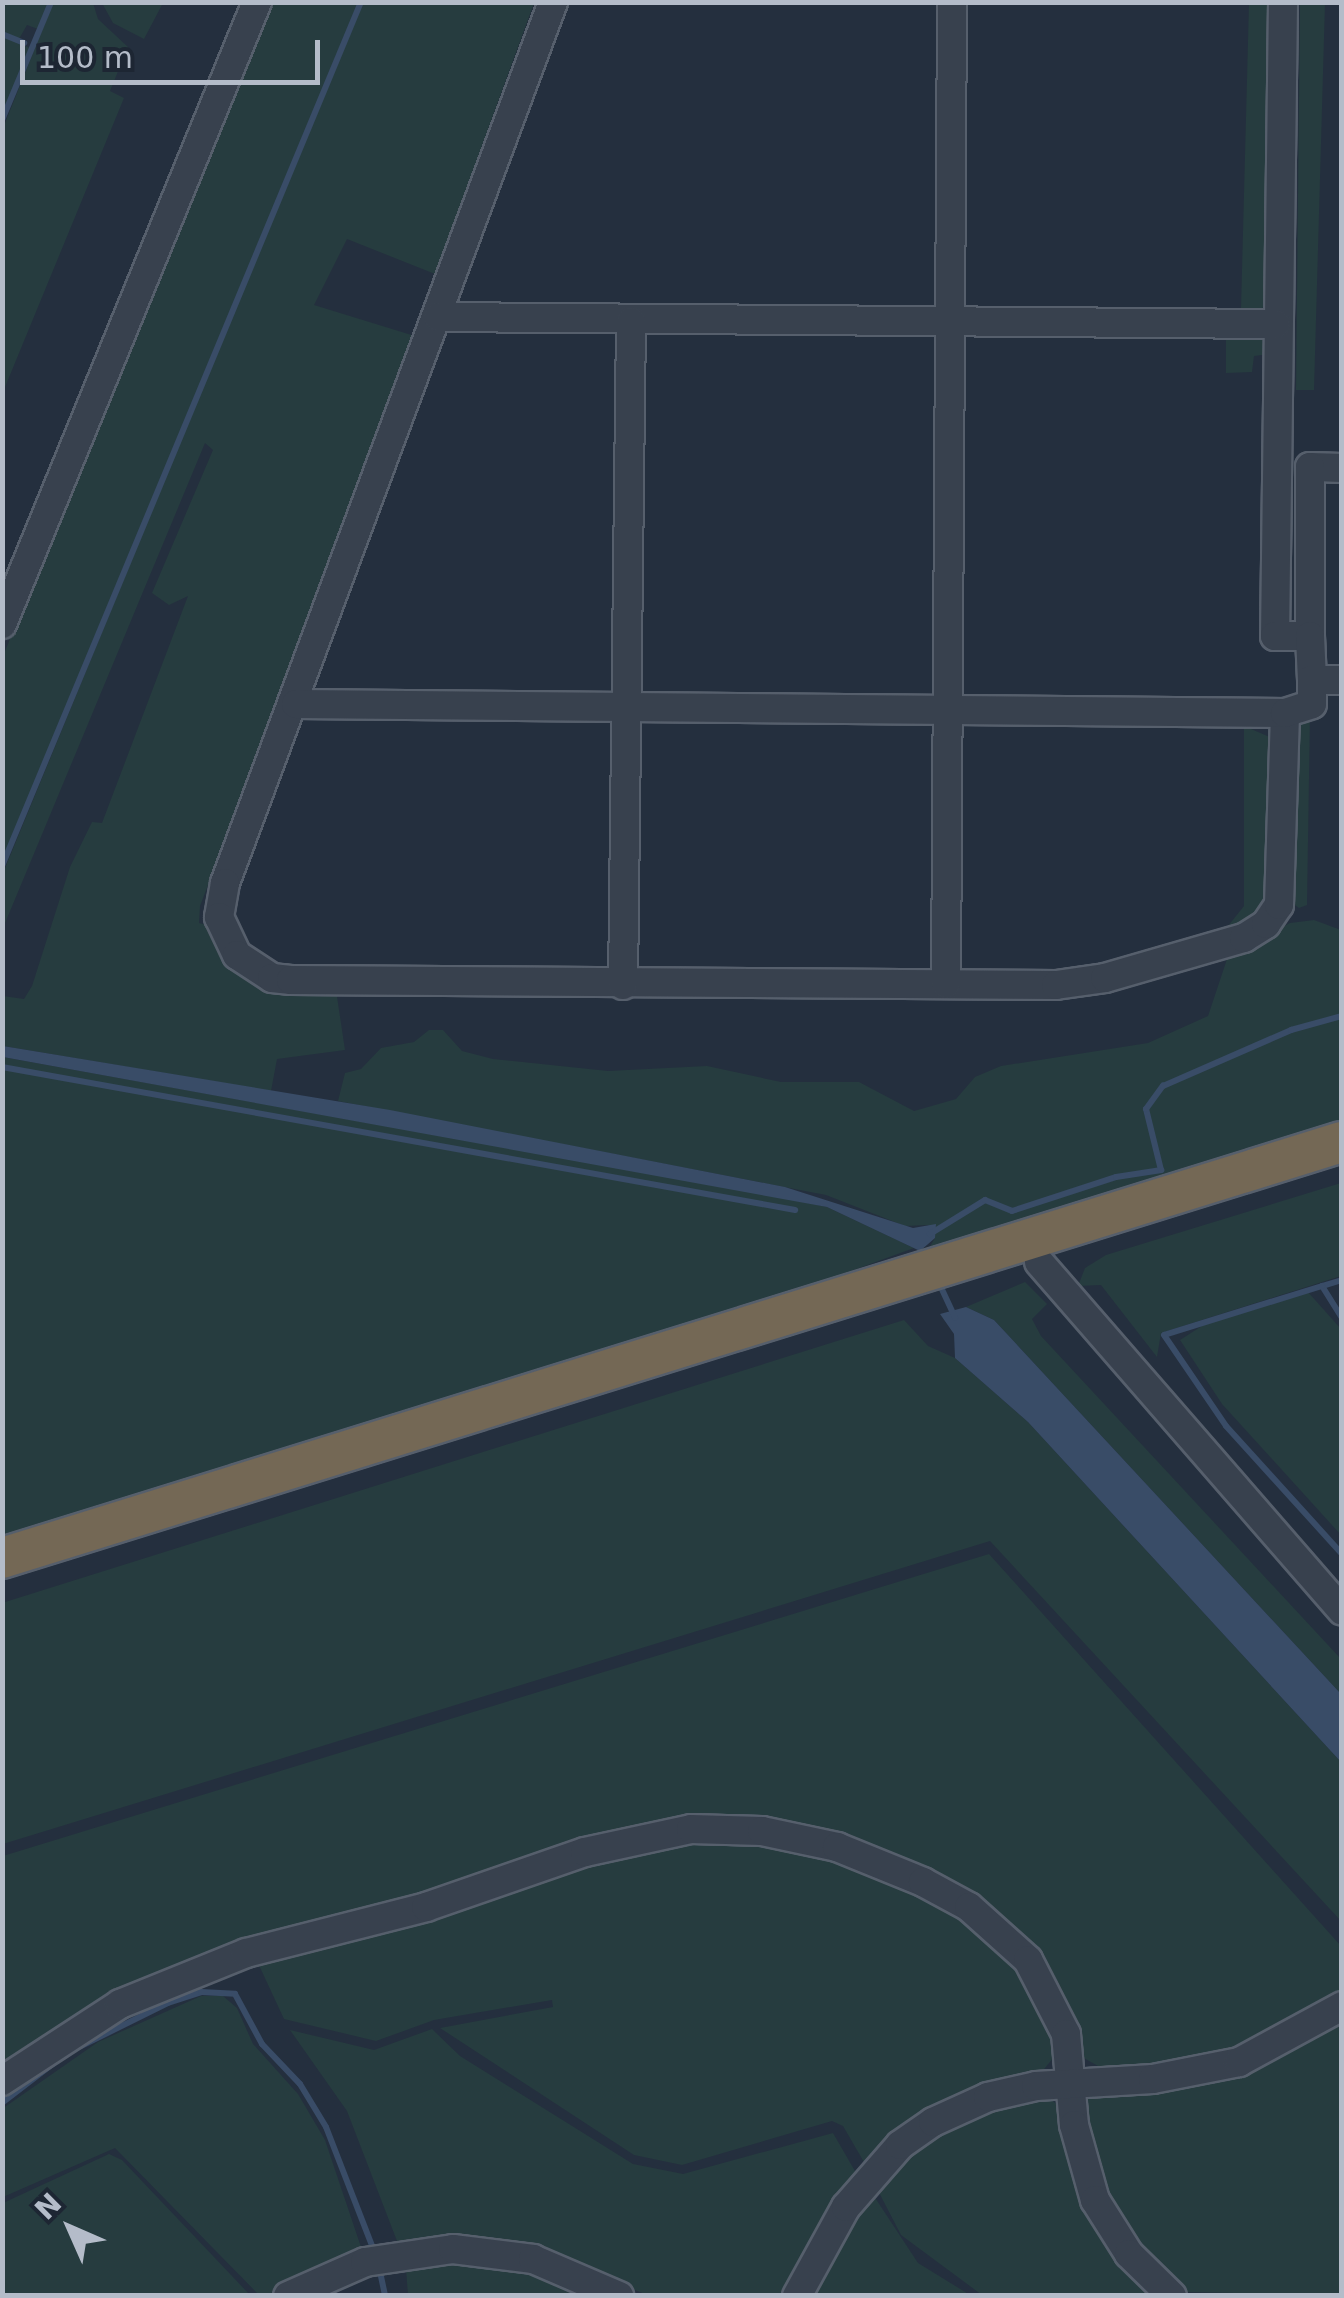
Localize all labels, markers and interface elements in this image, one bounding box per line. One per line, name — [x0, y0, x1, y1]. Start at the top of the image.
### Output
scale bar — [25, 20, 325, 82]
text: 100 m — [37, 40, 133, 75]
north arrow — [20, 2178, 120, 2278]
text: N — [28, 2186, 68, 2226]

